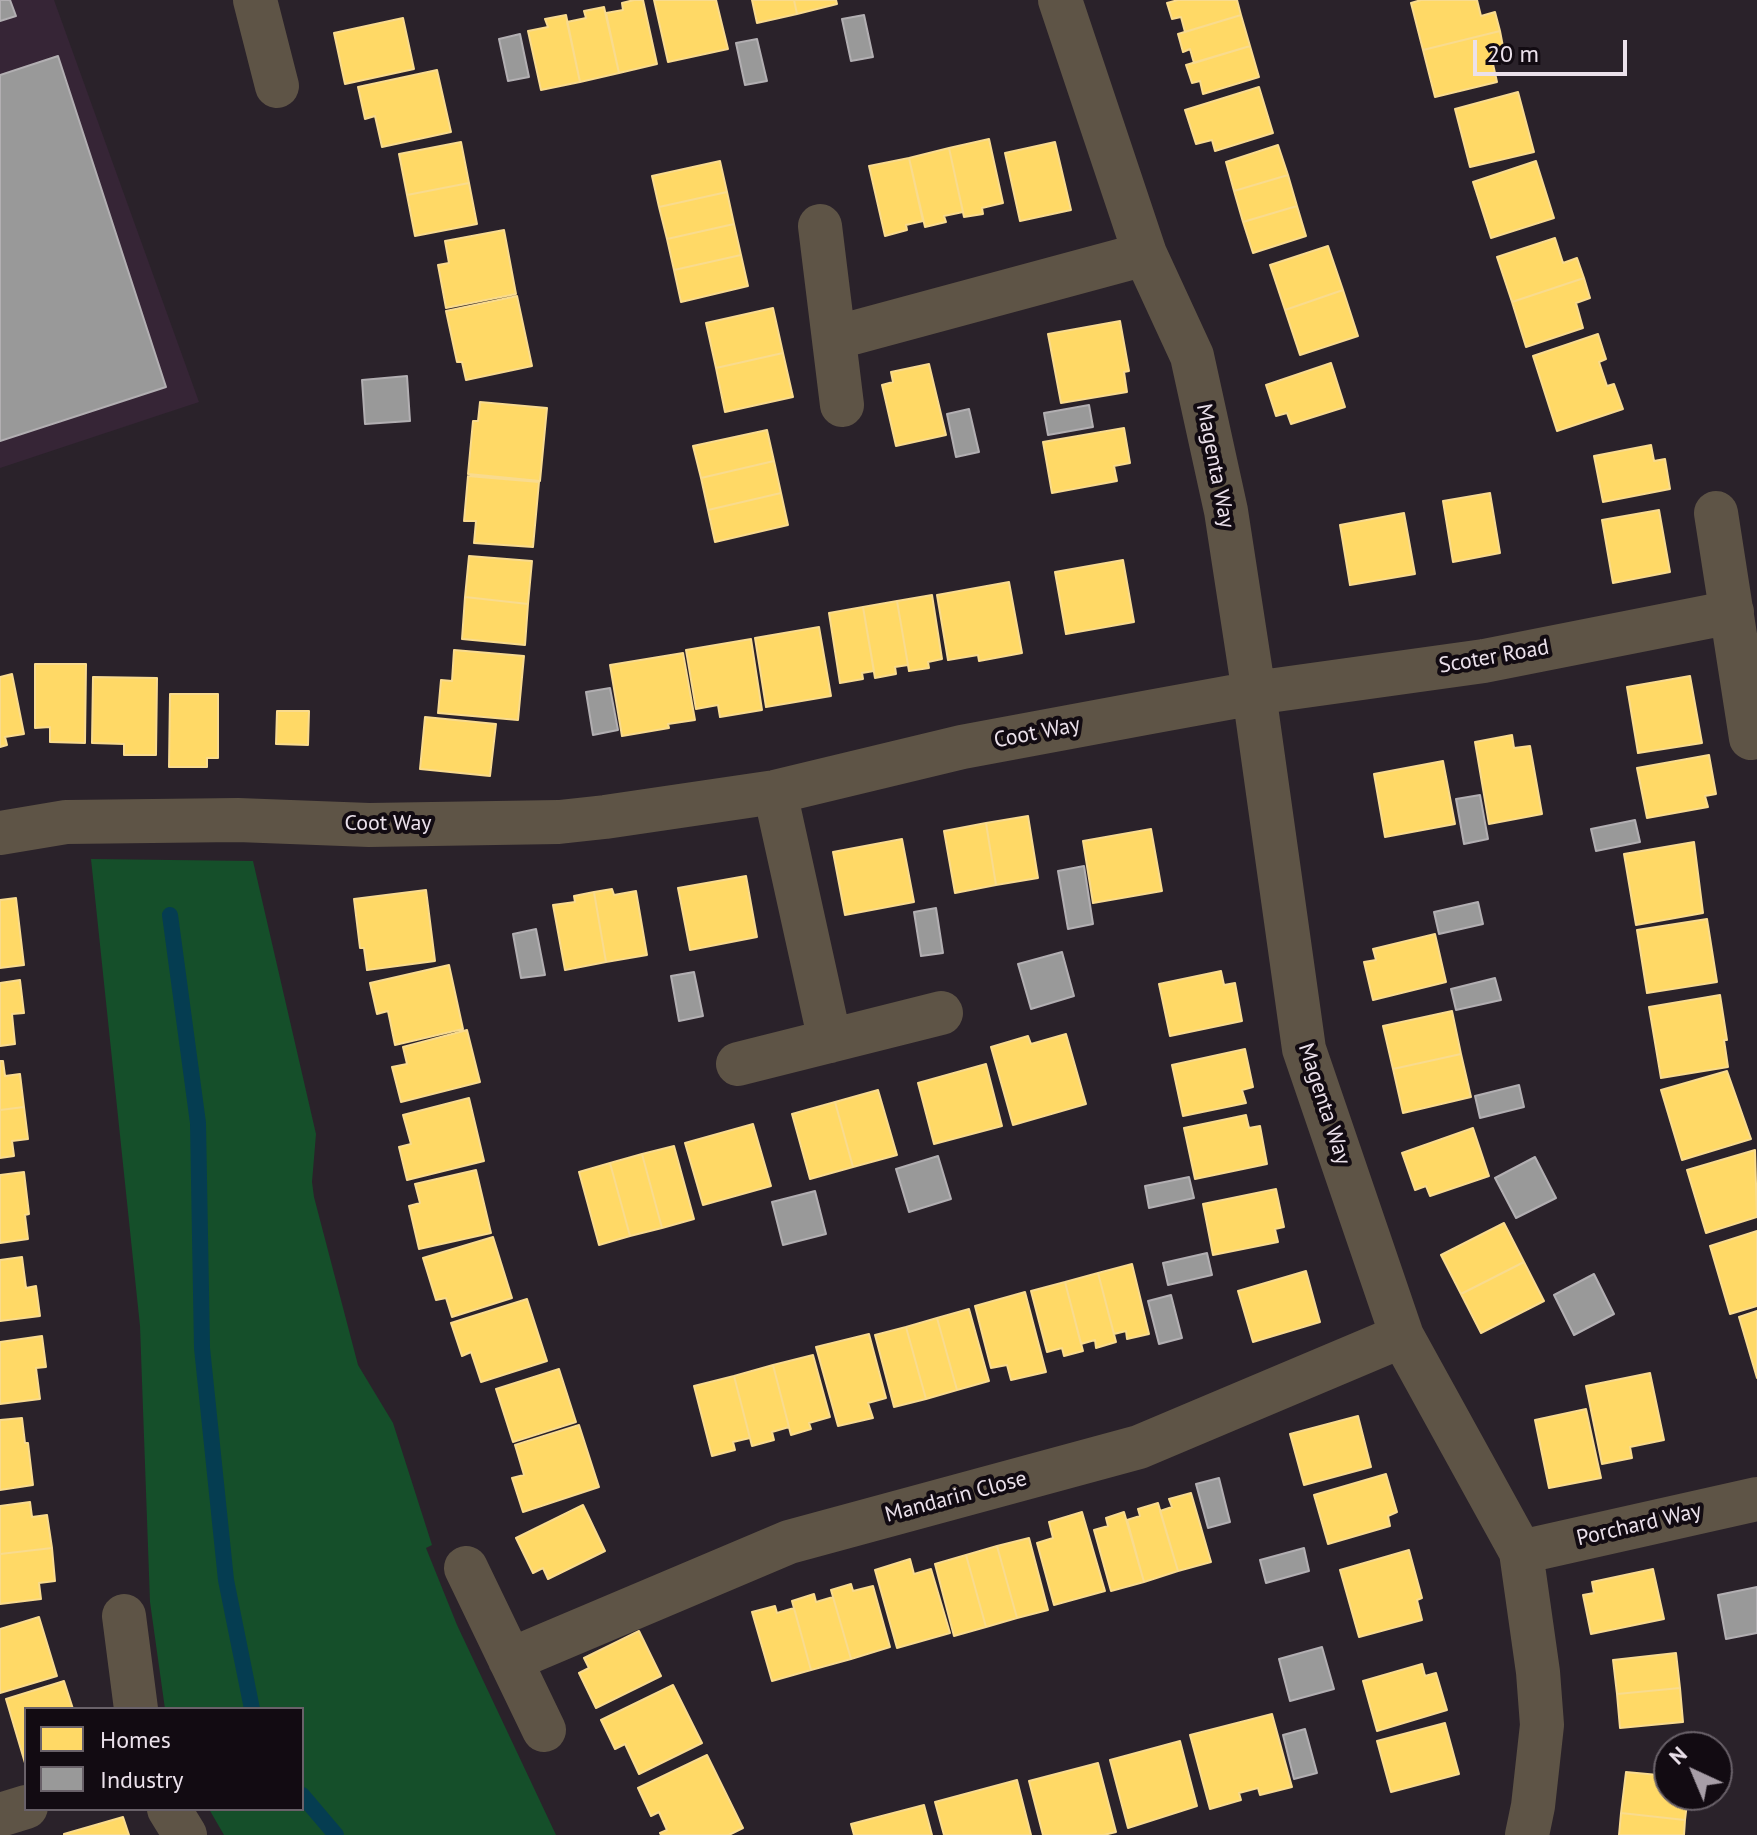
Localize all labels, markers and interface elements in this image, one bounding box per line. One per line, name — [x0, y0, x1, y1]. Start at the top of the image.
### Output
scale bar — [1477, 24, 1631, 74]
text: 20 m — [1487, 38, 1539, 69]
street label: Magenta Way — [1190, 402, 1240, 530]
street label: Scoter Road — [1437, 634, 1551, 680]
street label: Coot Way — [992, 712, 1082, 754]
street label: Coot Way — [344, 811, 432, 837]
street label: Magenta Way — [1292, 1040, 1356, 1168]
street label: Mandarin Close — [882, 1465, 1030, 1529]
street label: Porchard Way — [1574, 1498, 1704, 1552]
legend — [24, 1707, 304, 1811]
text: Homes — [100, 1724, 171, 1755]
north arrow — [1653, 1731, 1733, 1811]
text: N — [1663, 1740, 1693, 1770]
text: Industry — [100, 1764, 184, 1795]

